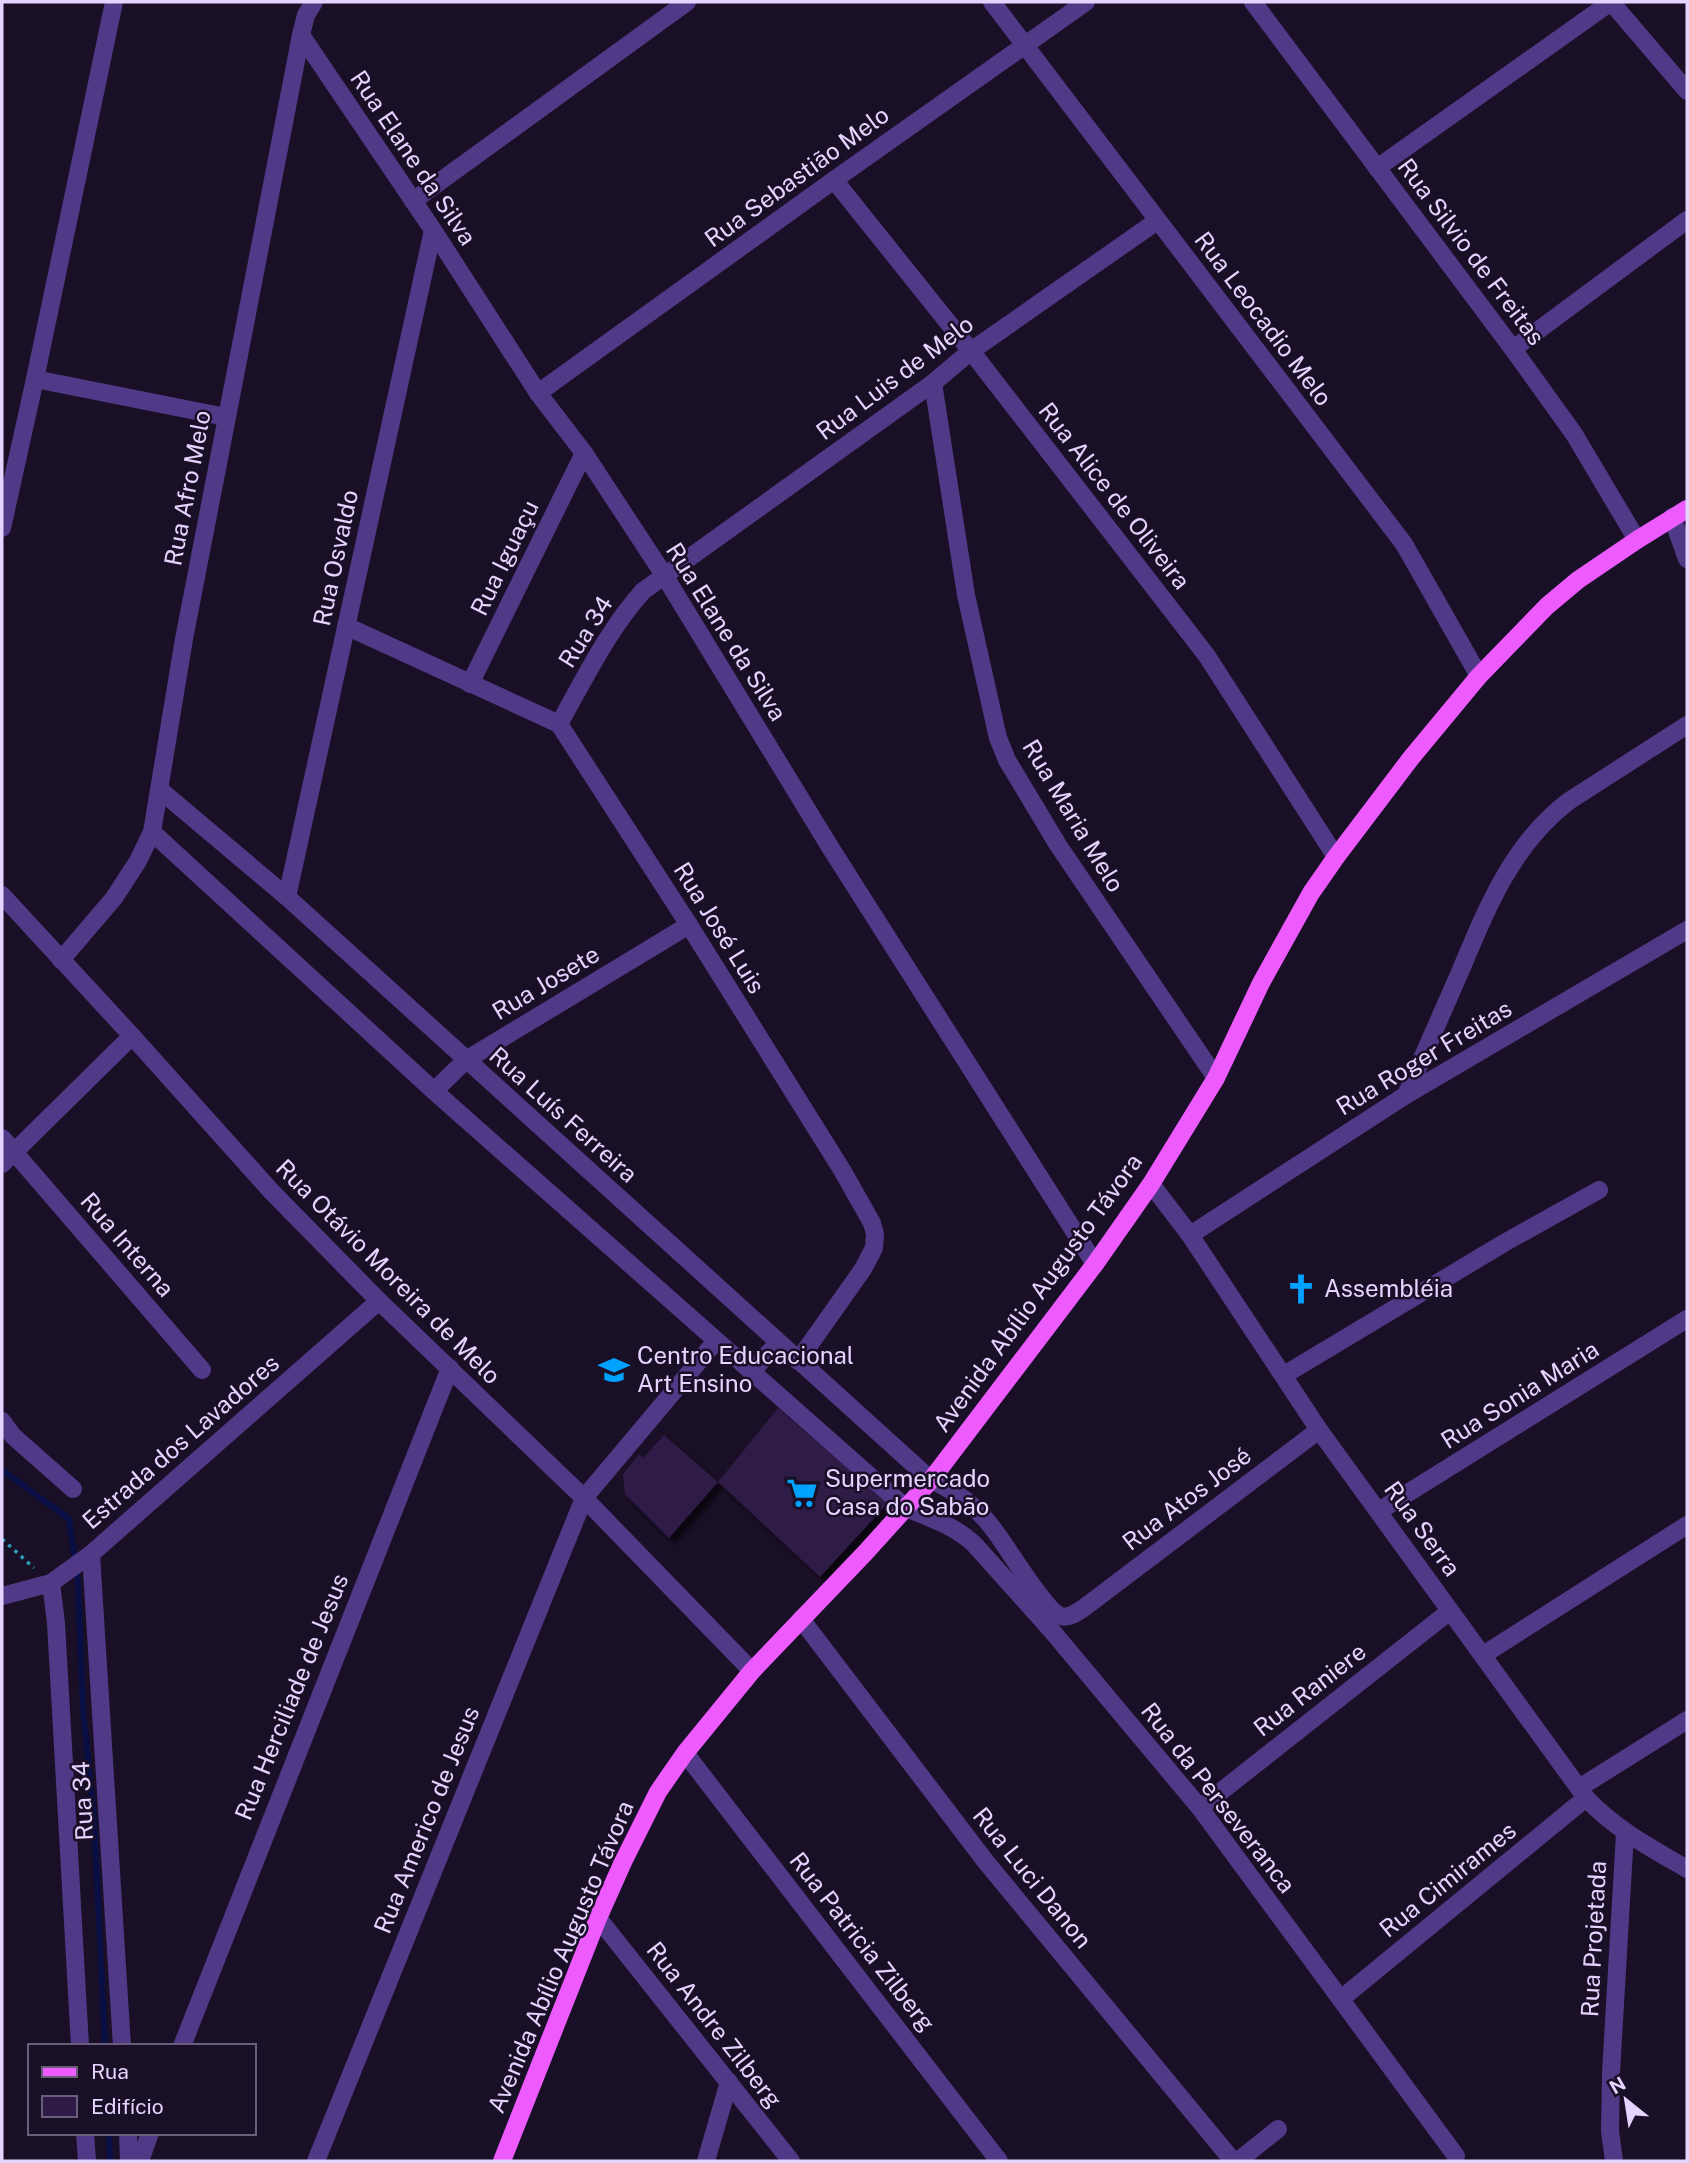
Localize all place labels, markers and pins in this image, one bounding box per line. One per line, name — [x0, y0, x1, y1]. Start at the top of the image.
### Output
church icon: Assembléia — [1284, 1272, 1318, 1306]
place label: Assembléia — [1324, 1274, 1453, 1302]
place label: Centro Educacional Art Ensino — [637, 1341, 854, 1397]
school or university icon: Centro Educacional Art Ensino — [597, 1353, 631, 1387]
place label: Supermercado Casa do Sabão — [825, 1464, 990, 1520]
supermarket icon: Supermercado Casa do Sabão — [785, 1476, 819, 1510]

